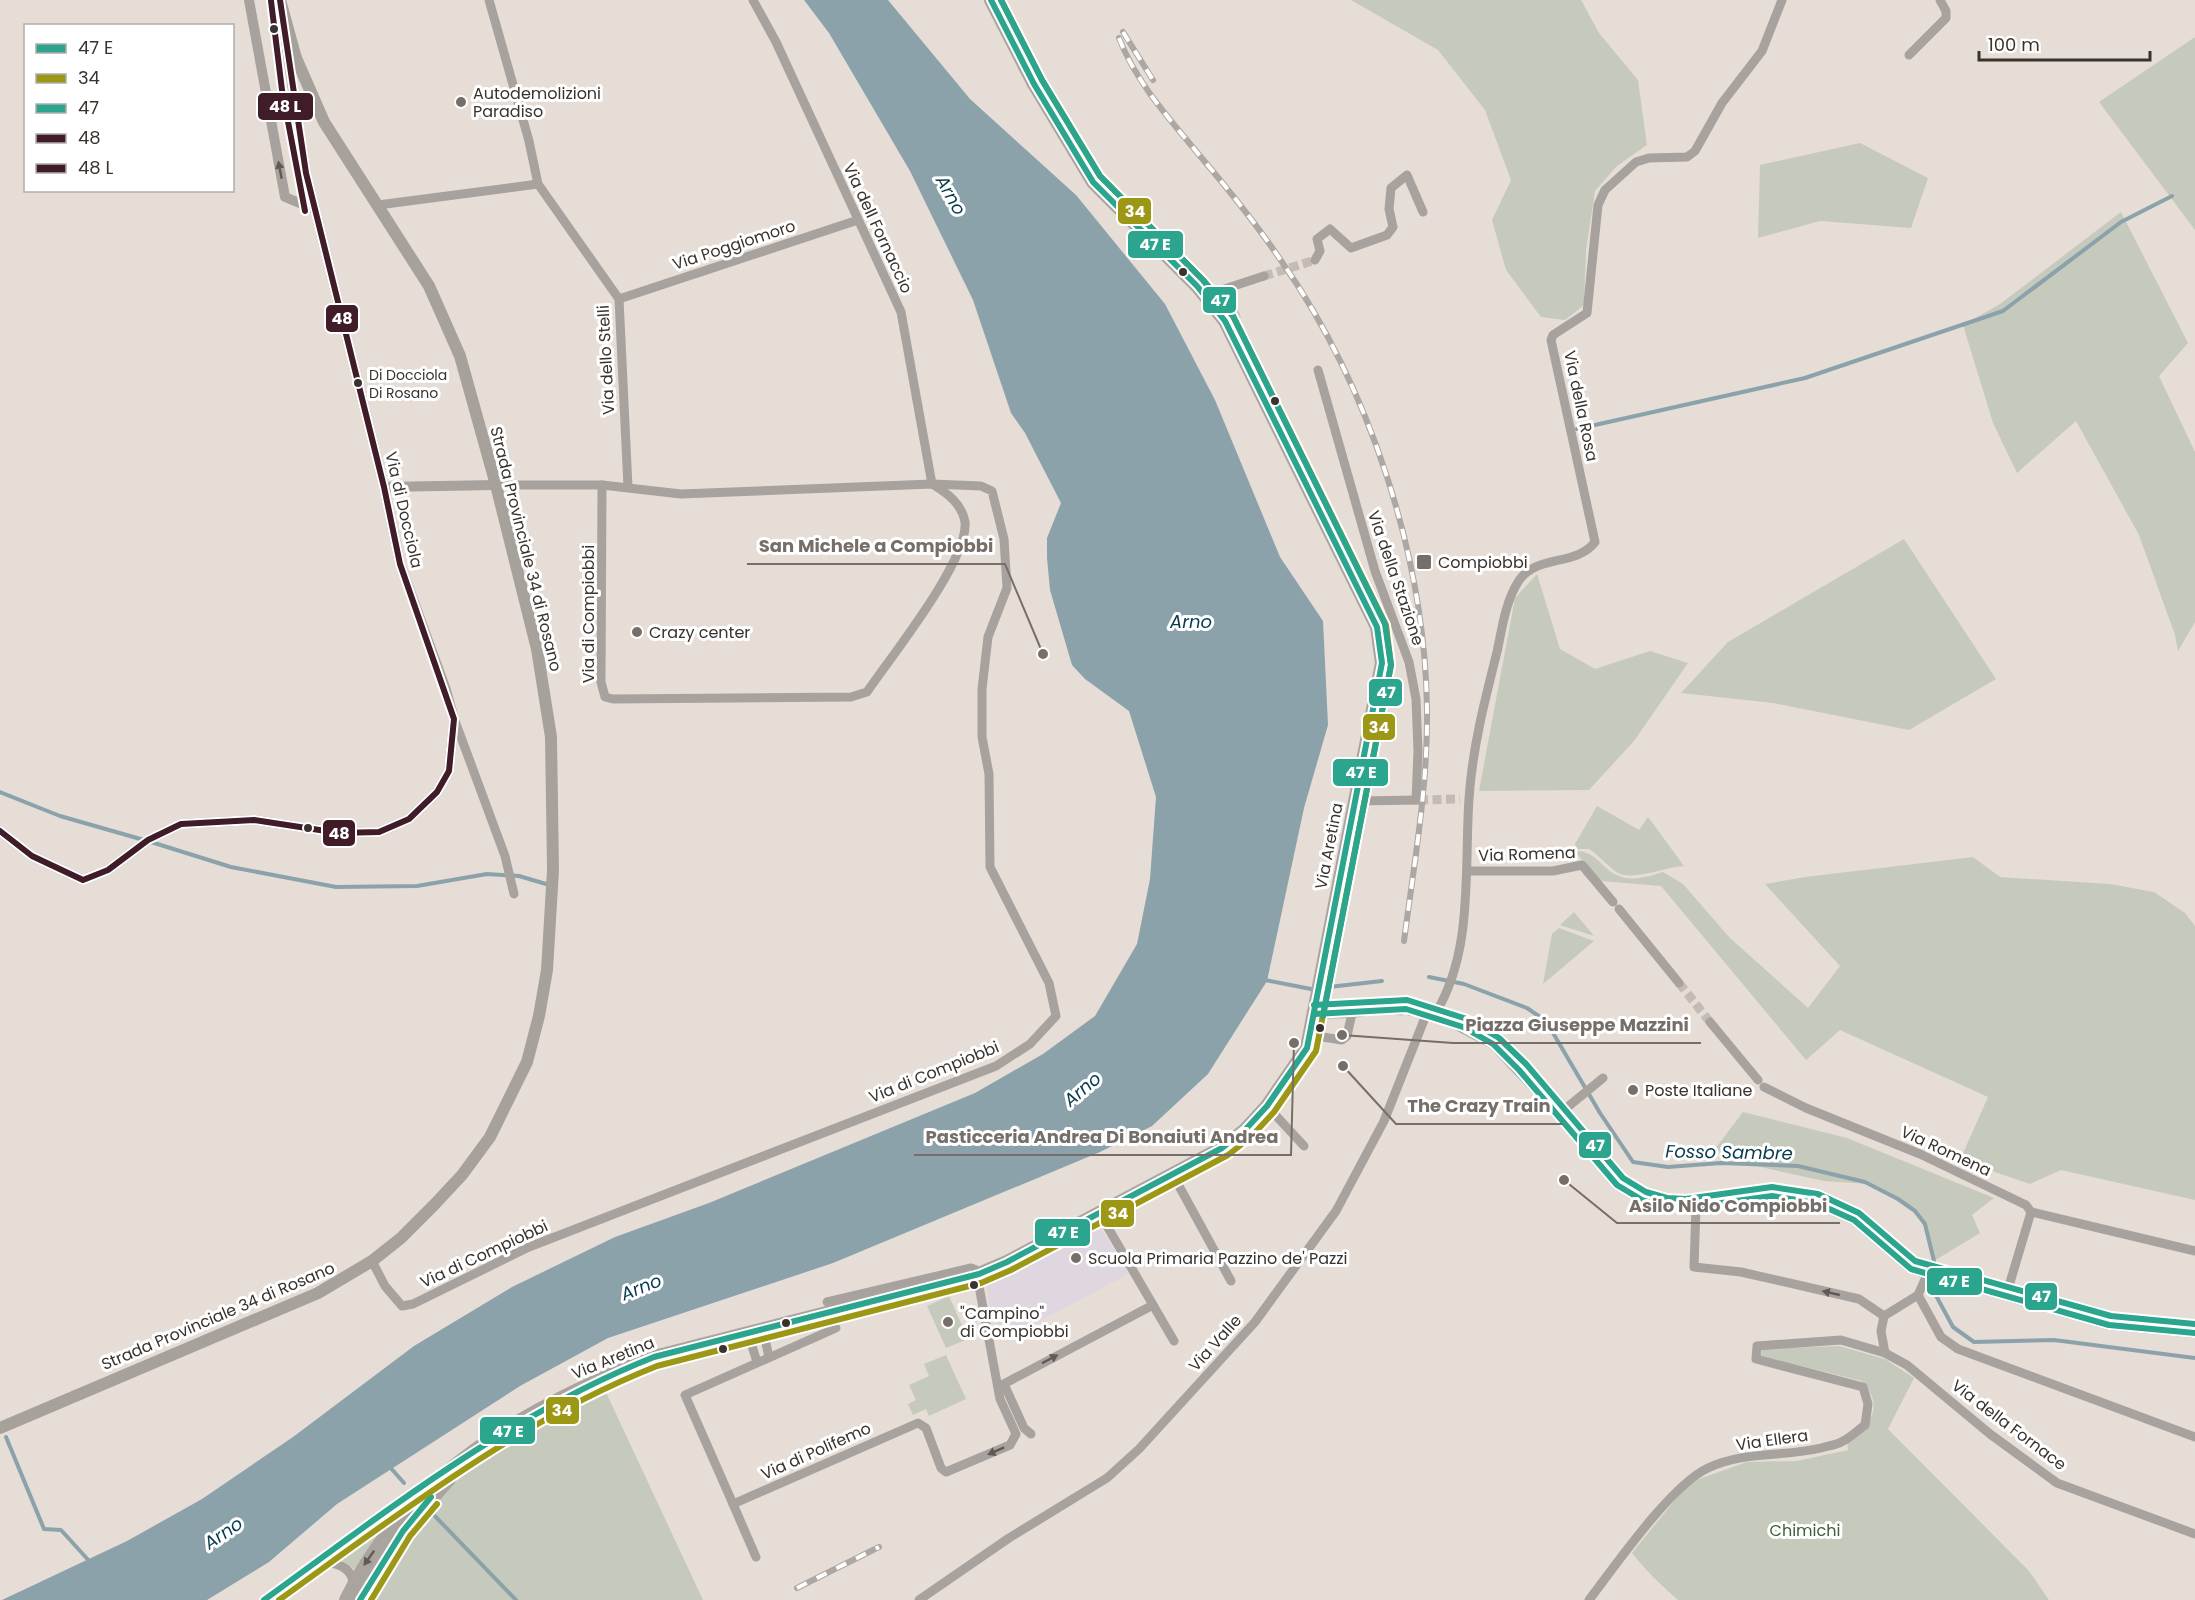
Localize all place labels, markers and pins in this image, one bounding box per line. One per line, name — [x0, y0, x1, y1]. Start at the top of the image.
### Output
unlabelled marker — [268, 23, 280, 35]
place label: Autodemolizioni Paradiso — [473, 82, 601, 123]
marker: Autodemolizioni Paradiso — [454, 95, 468, 109]
unlabelled marker — [1177, 266, 1189, 278]
place label: Di Docciola Di Rosano — [369, 365, 447, 403]
marker: Di Docciola Di Rosano — [352, 377, 364, 389]
unlabelled marker — [1269, 395, 1281, 407]
callout: San Michele a Compiobbi — [747, 528, 1005, 564]
place label: Compiobbi — [1438, 551, 1528, 574]
marker: Compiobbi — [1415, 553, 1433, 571]
place label: Crazy center — [649, 621, 750, 644]
marker: Crazy center — [630, 625, 644, 639]
unlabelled marker — [302, 822, 314, 834]
callout: Piazza Giuseppe Mazzini — [1453, 1007, 1701, 1043]
unlabelled marker — [1314, 1022, 1326, 1034]
place label: Poste Italiane — [1645, 1079, 1752, 1102]
marker: Poste Italiane — [1626, 1083, 1640, 1097]
callout: The Crazy Train — [1396, 1088, 1563, 1124]
callout: Pasticceria Andrea Di Bonaiuti Andrea — [914, 1119, 1291, 1155]
callout: Asilo Nido Compiobbi — [1617, 1187, 1840, 1223]
place label: Scuola Primaria Pazzino de' Pazzi — [1088, 1247, 1348, 1270]
marker: Scuola Primaria Pazzino de' Pazzi — [1069, 1251, 1083, 1265]
unlabelled marker — [968, 1279, 980, 1291]
place label: "Campino" di Compiobbi — [960, 1302, 1069, 1343]
marker: "Campino" di Compiobbi — [941, 1315, 955, 1329]
unlabelled marker — [780, 1317, 792, 1329]
unlabelled marker — [717, 1343, 729, 1355]

